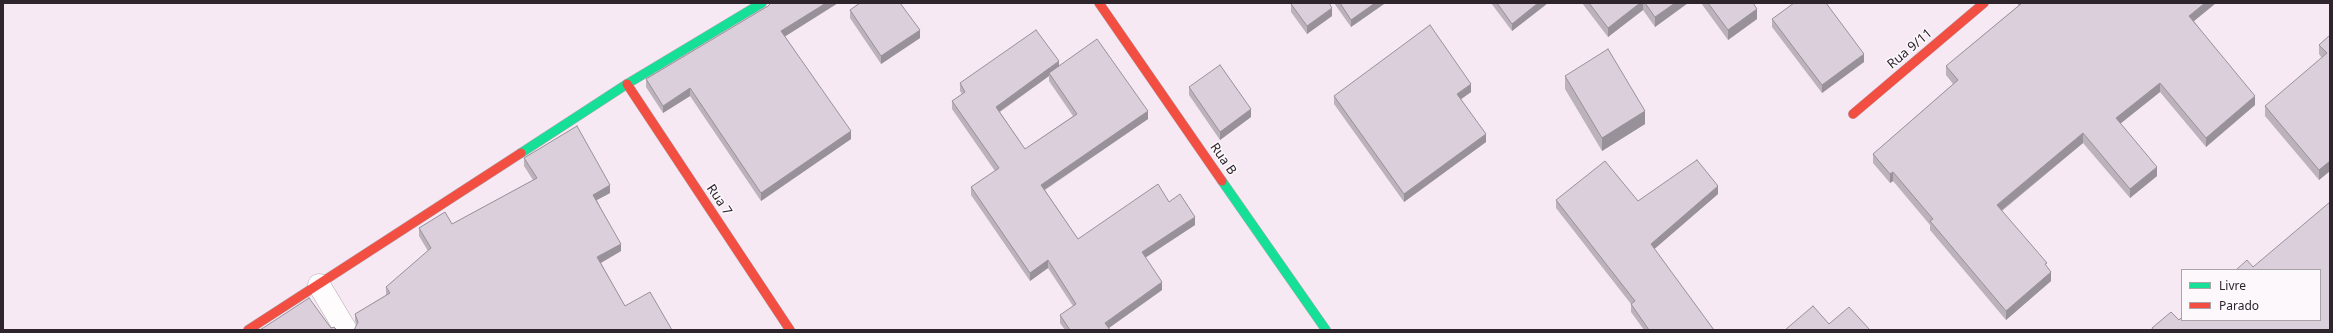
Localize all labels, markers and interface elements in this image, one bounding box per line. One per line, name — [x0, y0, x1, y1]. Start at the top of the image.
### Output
street label: Rua 9/11 — [1884, 26, 1936, 72]
street label: Rua B — [1207, 140, 1239, 178]
street label: Rua 7 — [703, 181, 735, 219]
legend — [2181, 269, 2321, 321]
text: Livre — [2219, 277, 2246, 294]
text: Parado — [2219, 297, 2259, 314]

